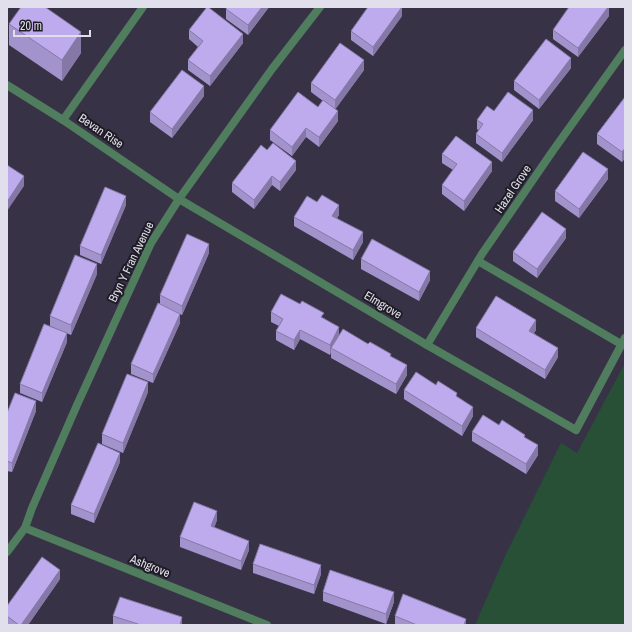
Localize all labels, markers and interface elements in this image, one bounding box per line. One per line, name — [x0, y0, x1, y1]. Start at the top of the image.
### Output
scale bar — [14, 12, 90, 38]
text: 20 m — [20, 18, 42, 34]
street label: Bevan Rise — [75, 110, 127, 152]
street label: Hazel Grove — [491, 162, 535, 216]
street label: Bryn Y Fran Avenue — [105, 219, 157, 305]
street label: Elmgrove — [361, 287, 405, 323]
street label: Ashgrove — [127, 550, 172, 581]

